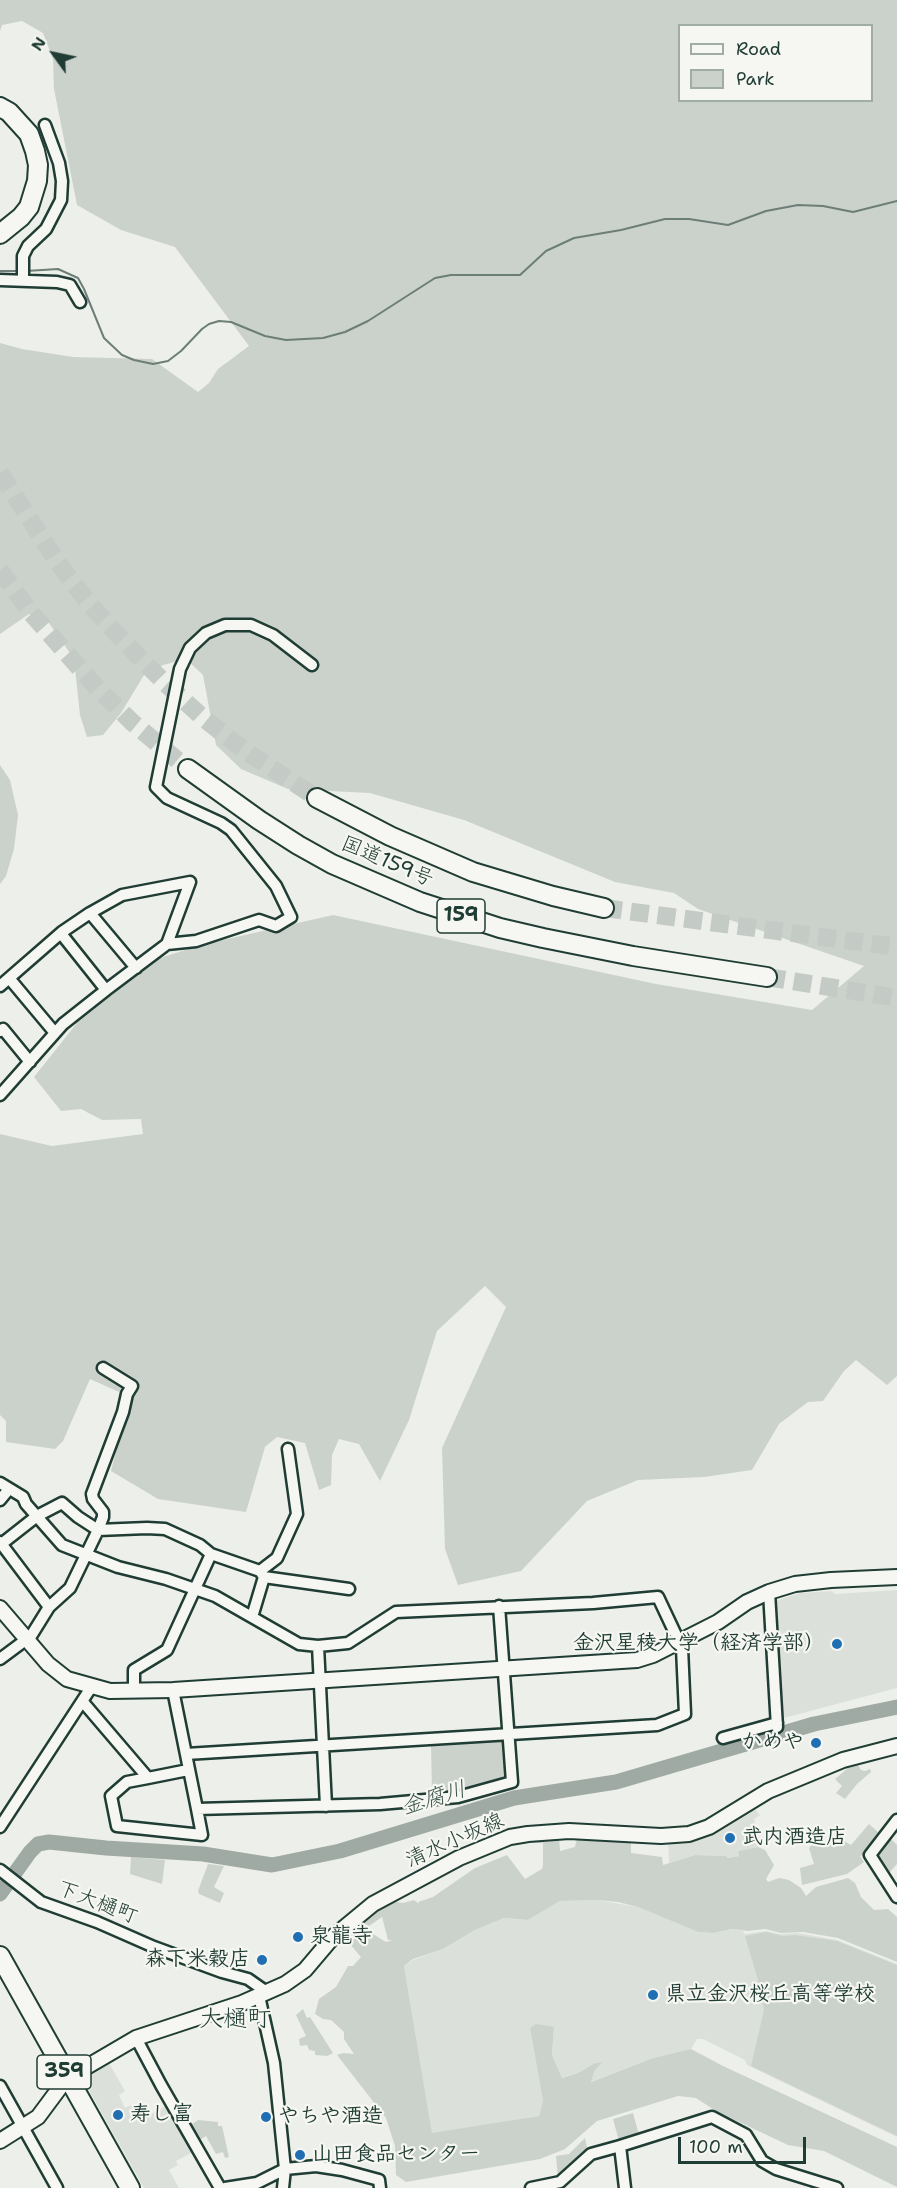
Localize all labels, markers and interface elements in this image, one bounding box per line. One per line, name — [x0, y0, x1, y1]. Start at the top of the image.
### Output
north arrow — [24, 24, 84, 84]
legend — [678, 24, 873, 102]
text: N — [26, 33, 51, 55]
text: Road — [736, 37, 781, 61]
text: Park — [736, 67, 775, 91]
street label: 国道159号 — [337, 831, 437, 893]
road number: 159 — [437, 899, 485, 933]
place label: 金沢星稜大学（経済学部） — [573, 1631, 825, 1657]
marker: 金沢星稜大学（経済学部） — [830, 1637, 844, 1651]
place label: かめや — [741, 1730, 804, 1756]
marker: かめや — [809, 1736, 823, 1750]
water label: 金腐川 — [399, 1777, 469, 1821]
street label: 清水小坂線 — [402, 1808, 508, 1874]
place label: 武内酒造店 — [742, 1825, 847, 1851]
marker: 武内酒造店 — [723, 1831, 737, 1845]
street label: 下大樋町 — [53, 1876, 141, 1930]
place label: 泉龍寺 — [310, 1924, 373, 1950]
marker: 泉龍寺 — [291, 1930, 305, 1944]
place label: 森下米穀店 — [145, 1947, 250, 1973]
marker: 森下米穀店 — [255, 1953, 269, 1967]
place label: 県立金沢桜丘高等学校 — [665, 1982, 875, 2008]
marker: 県立金沢桜丘高等学校 — [646, 1988, 660, 2002]
district label: 大樋町 — [199, 2006, 271, 2034]
road number: 359 — [37, 2055, 91, 2089]
place label: 寿し富 — [130, 2102, 193, 2128]
place label: やちや酒造 — [278, 2104, 383, 2130]
marker: 寿し富 — [111, 2108, 125, 2122]
marker: やちや酒造 — [259, 2110, 273, 2124]
scale bar — [681, 2125, 808, 2163]
text: 100 m — [689, 2135, 743, 2159]
place label: 山田食品センター — [312, 2142, 480, 2168]
marker: 山田食品センター — [293, 2148, 307, 2162]

